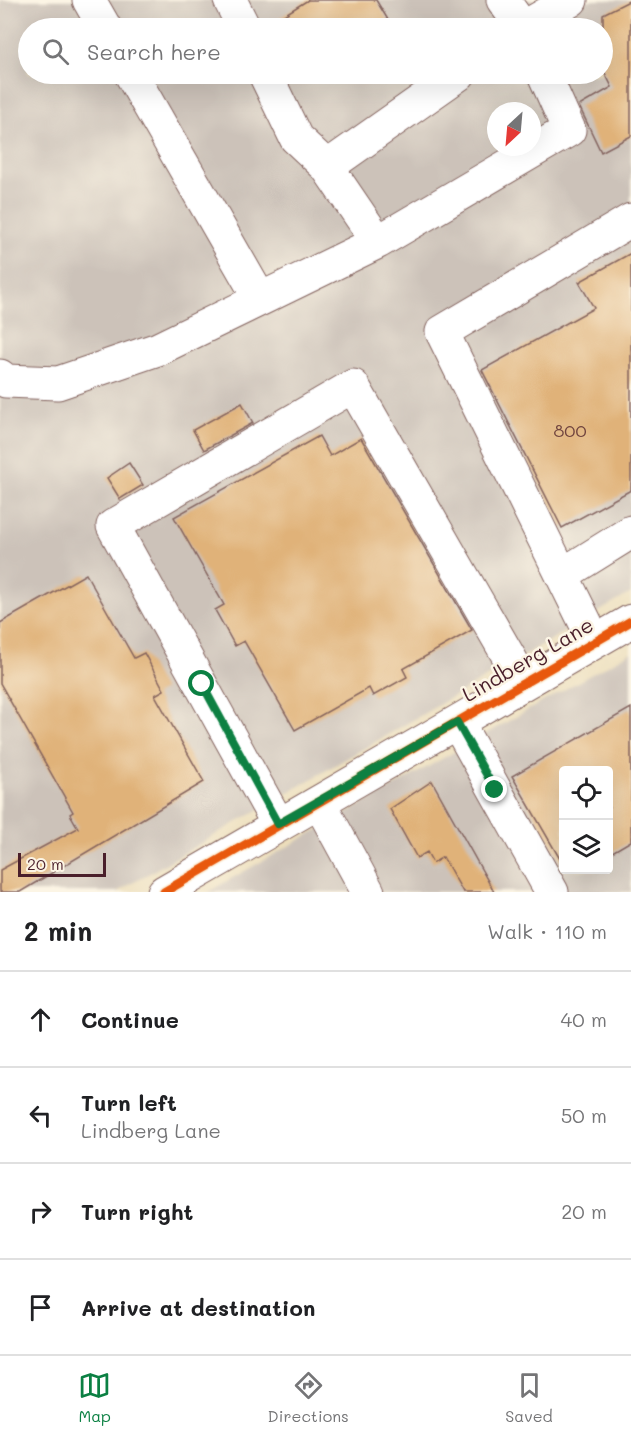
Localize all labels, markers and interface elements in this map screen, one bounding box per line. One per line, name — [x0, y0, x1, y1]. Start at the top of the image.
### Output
search box — [18, 18, 613, 84]
icon: search — [39, 35, 72, 68]
text: Search here — [87, 37, 221, 66]
north arrow — [487, 102, 541, 156]
house number: 800 — [553, 418, 587, 442]
street label: Lindberg Lane — [457, 610, 598, 707]
route start — [188, 670, 214, 696]
map controls — [559, 766, 613, 874]
button: locate — [559, 766, 613, 820]
route end — [481, 776, 507, 802]
button: layers — [559, 820, 613, 874]
scale bar — [18, 850, 106, 878]
text: 20 m — [27, 853, 64, 874]
text: 2 min — [24, 914, 92, 948]
text: Walk · 110 m — [487, 918, 607, 944]
icon: ahead — [24, 1003, 57, 1036]
text: Continue — [81, 1005, 179, 1034]
text: 40 m — [561, 1006, 607, 1032]
text: Turn left — [81, 1088, 177, 1117]
icon: left — [24, 1099, 57, 1132]
text: 50 m — [561, 1102, 607, 1128]
text: Lindberg Lane — [81, 1117, 221, 1143]
icon: right — [24, 1195, 57, 1228]
text: Turn right — [81, 1197, 193, 1226]
text: 20 m — [561, 1198, 607, 1224]
icon: arrive — [24, 1291, 57, 1324]
text: Arrive at destination — [81, 1293, 316, 1322]
tab: Map — [78, 1369, 111, 1426]
tab: Directions — [268, 1369, 349, 1426]
tab: Saved — [505, 1369, 553, 1426]

